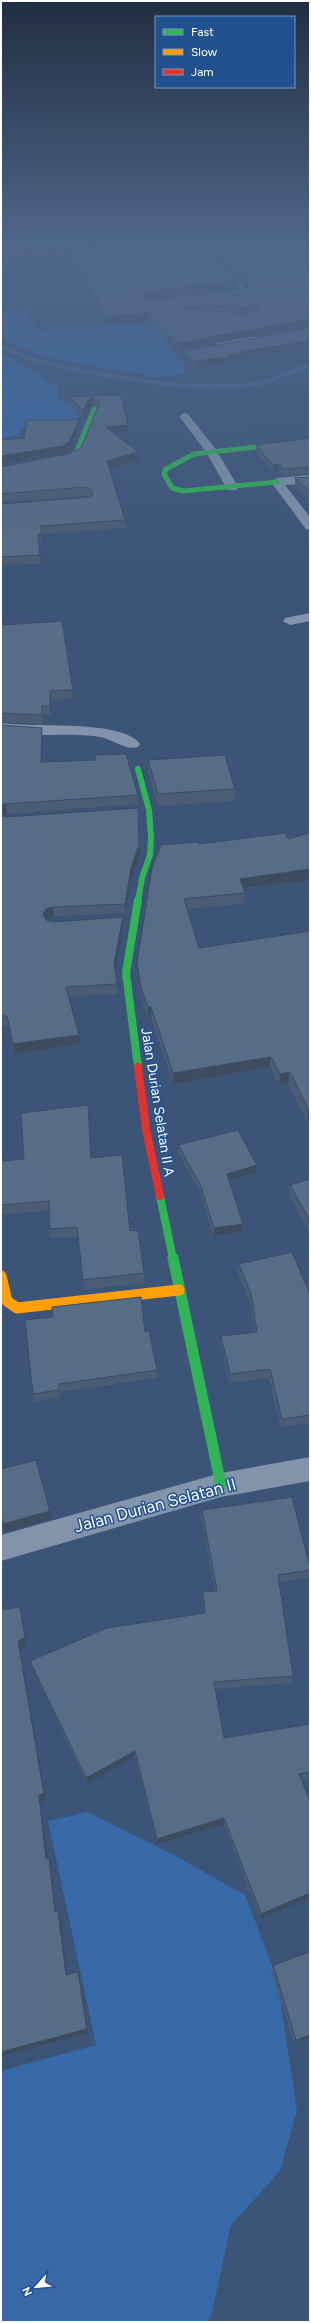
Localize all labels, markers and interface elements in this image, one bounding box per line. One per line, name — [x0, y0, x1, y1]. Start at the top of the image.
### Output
legend — [155, 16, 295, 88]
text: Fast — [191, 25, 214, 39]
text: Slow — [191, 45, 218, 59]
text: Jam — [191, 65, 214, 79]
street label: Jalan Durian Selatan II A — [137, 1027, 178, 1178]
street label: Jalan Durian Selatan II — [72, 1474, 238, 1536]
north arrow — [16, 2267, 56, 2307]
text: N — [20, 2285, 35, 2298]

